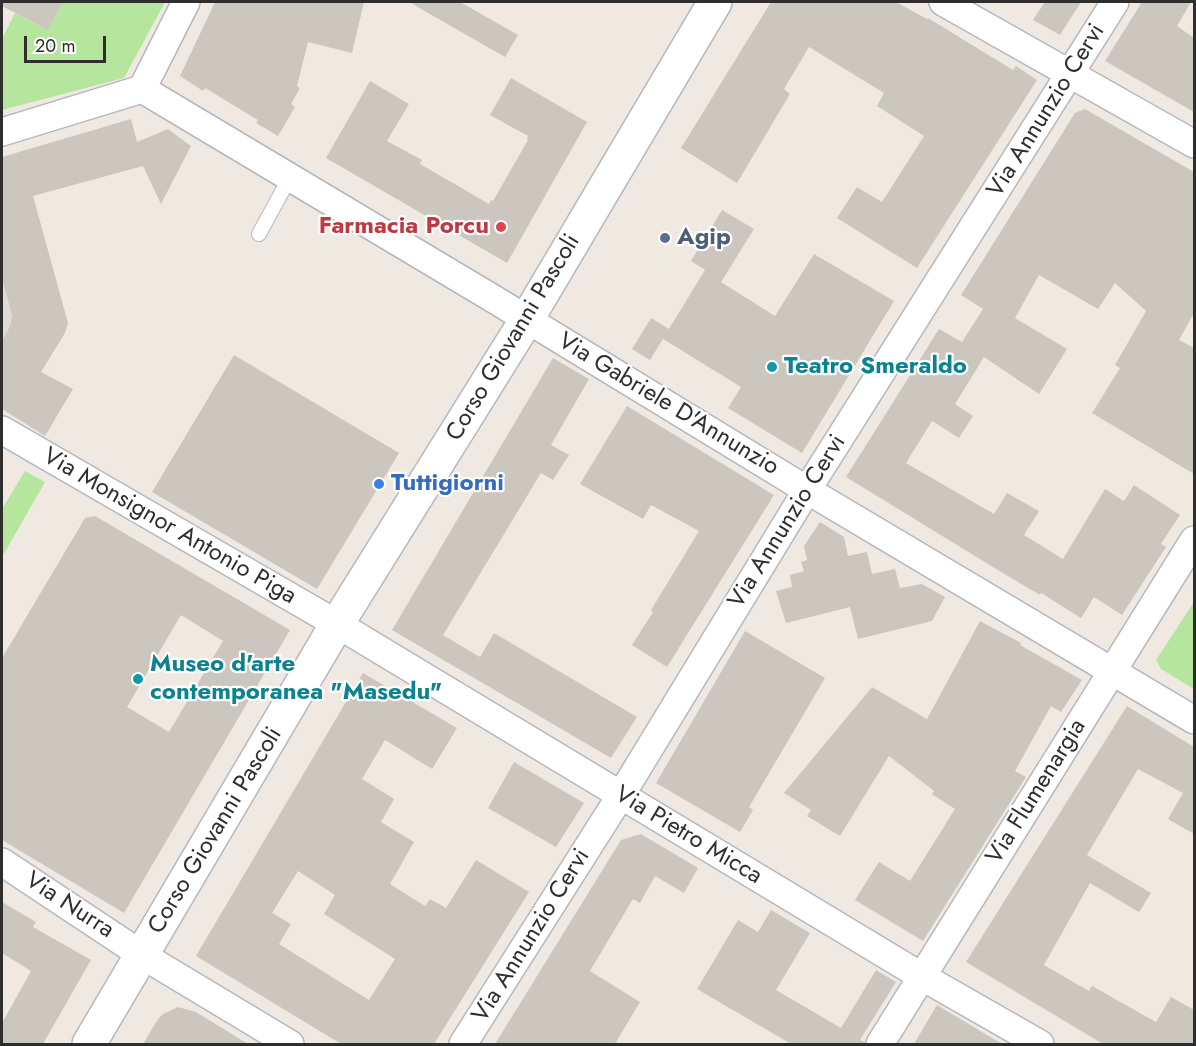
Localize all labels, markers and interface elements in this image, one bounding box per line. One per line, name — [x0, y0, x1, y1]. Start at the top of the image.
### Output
street label: Via Annunzio Cervi — [982, 19, 1112, 203]
scale bar — [27, 24, 110, 62]
text: 20 m — [35, 33, 75, 59]
place label: Farmacia Porcu — [319, 213, 489, 241]
marker: Farmacia Porcu — [494, 220, 508, 234]
place label: Agip — [677, 224, 731, 252]
street label: Corso Giovanni Pascoli — [441, 229, 587, 447]
marker: Agip — [658, 231, 672, 245]
street label: Via Gabriele D'Annunzio — [552, 328, 784, 482]
place label: Teatro Smeraldo — [784, 353, 967, 381]
marker: Teatro Smeraldo — [765, 360, 779, 374]
street label: Via Annunzio Cervi — [723, 430, 853, 614]
street label: Via Monsignor Antonio Piga — [37, 443, 301, 611]
place label: Tuttigiorni — [391, 470, 504, 498]
marker: Tuttigiorni — [372, 477, 386, 491]
place label: Museo d'arte contemporanea "Masedu" — [150, 651, 442, 707]
marker: Museo d'arte contemporanea "Masedu" — [131, 672, 145, 686]
street label: Via Flumenargia — [981, 714, 1093, 870]
street label: Corso Giovanni Pascoli — [143, 722, 289, 940]
street label: Via Pietro Micca — [609, 781, 767, 891]
street label: Via Annunzio Cervi — [467, 844, 597, 1028]
street label: Via Nurra — [19, 867, 119, 945]

